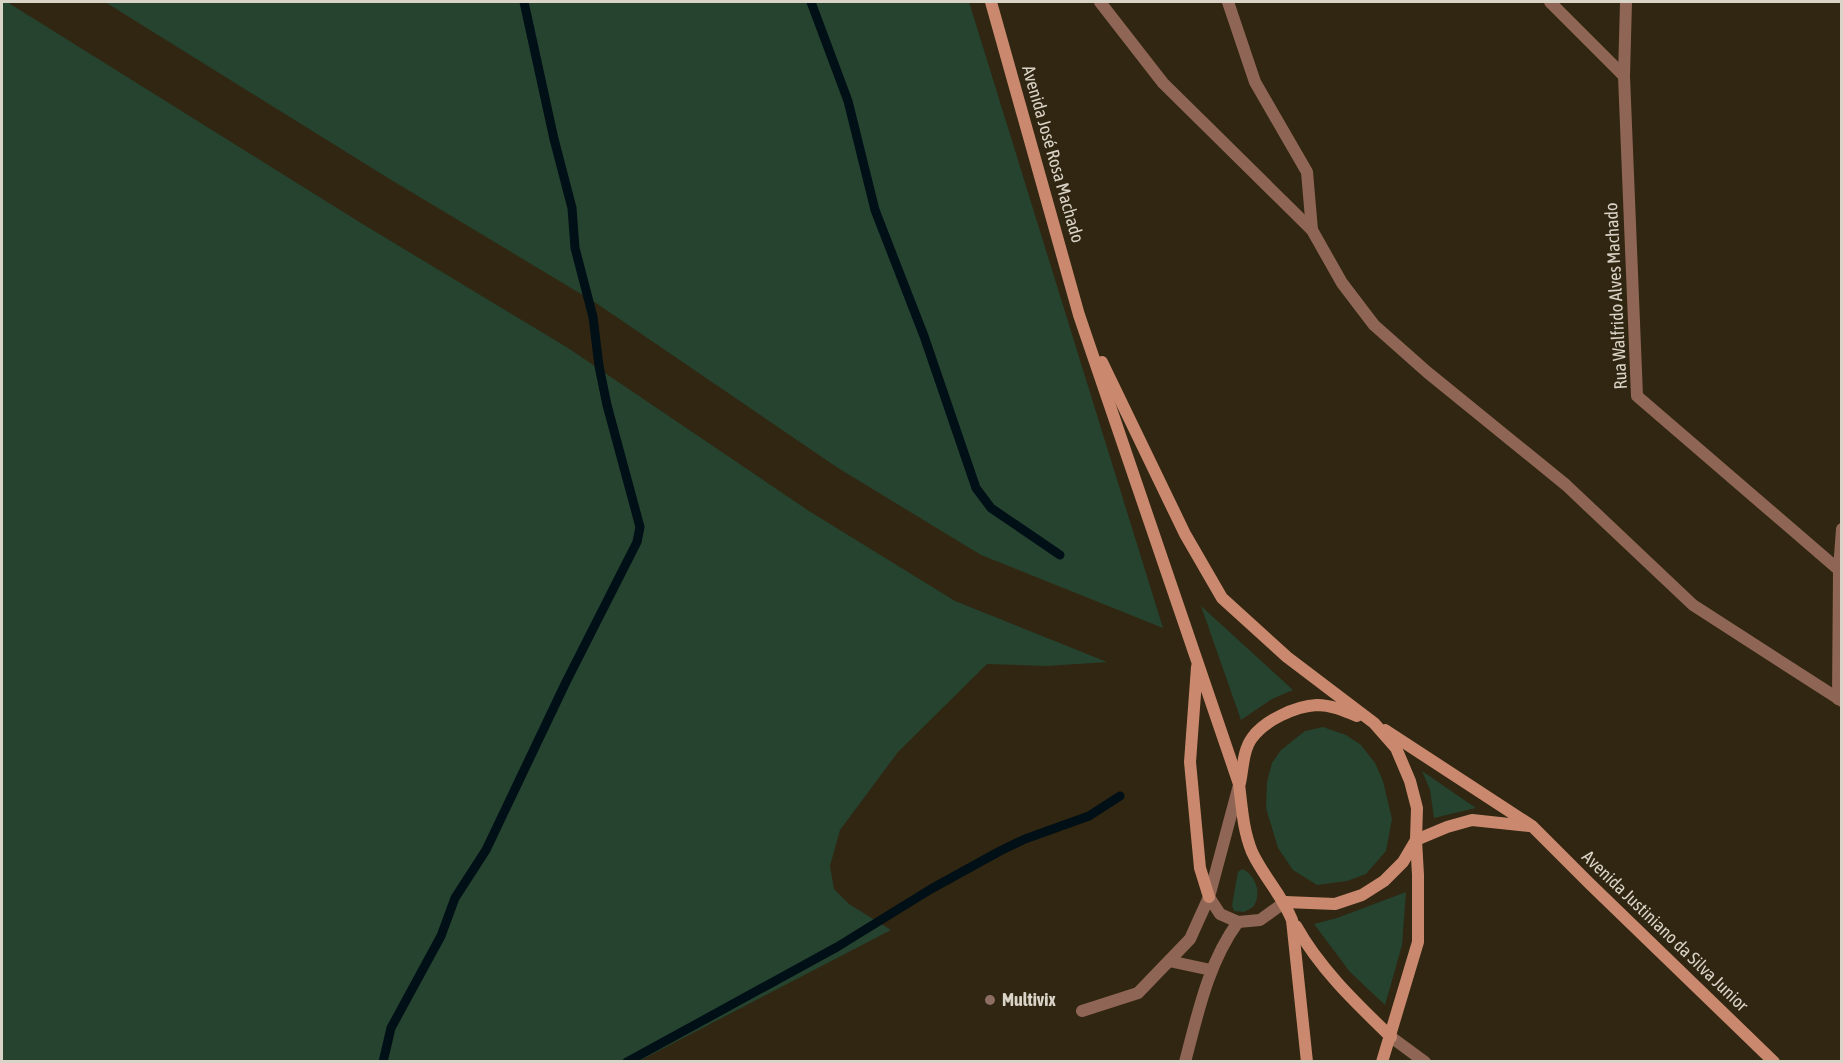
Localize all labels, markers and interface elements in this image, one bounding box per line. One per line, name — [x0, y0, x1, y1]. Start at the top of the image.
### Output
street label: Avenida José Rosa Machado — [1018, 63, 1089, 245]
street label: Rua Walfrido Alves Machado — [1600, 202, 1631, 390]
street label: Avenida Justiniano da Silva Junior — [1578, 846, 1753, 1016]
place label: Multivix — [1002, 989, 1056, 1010]
marker: Multivix — [983, 993, 997, 1007]

